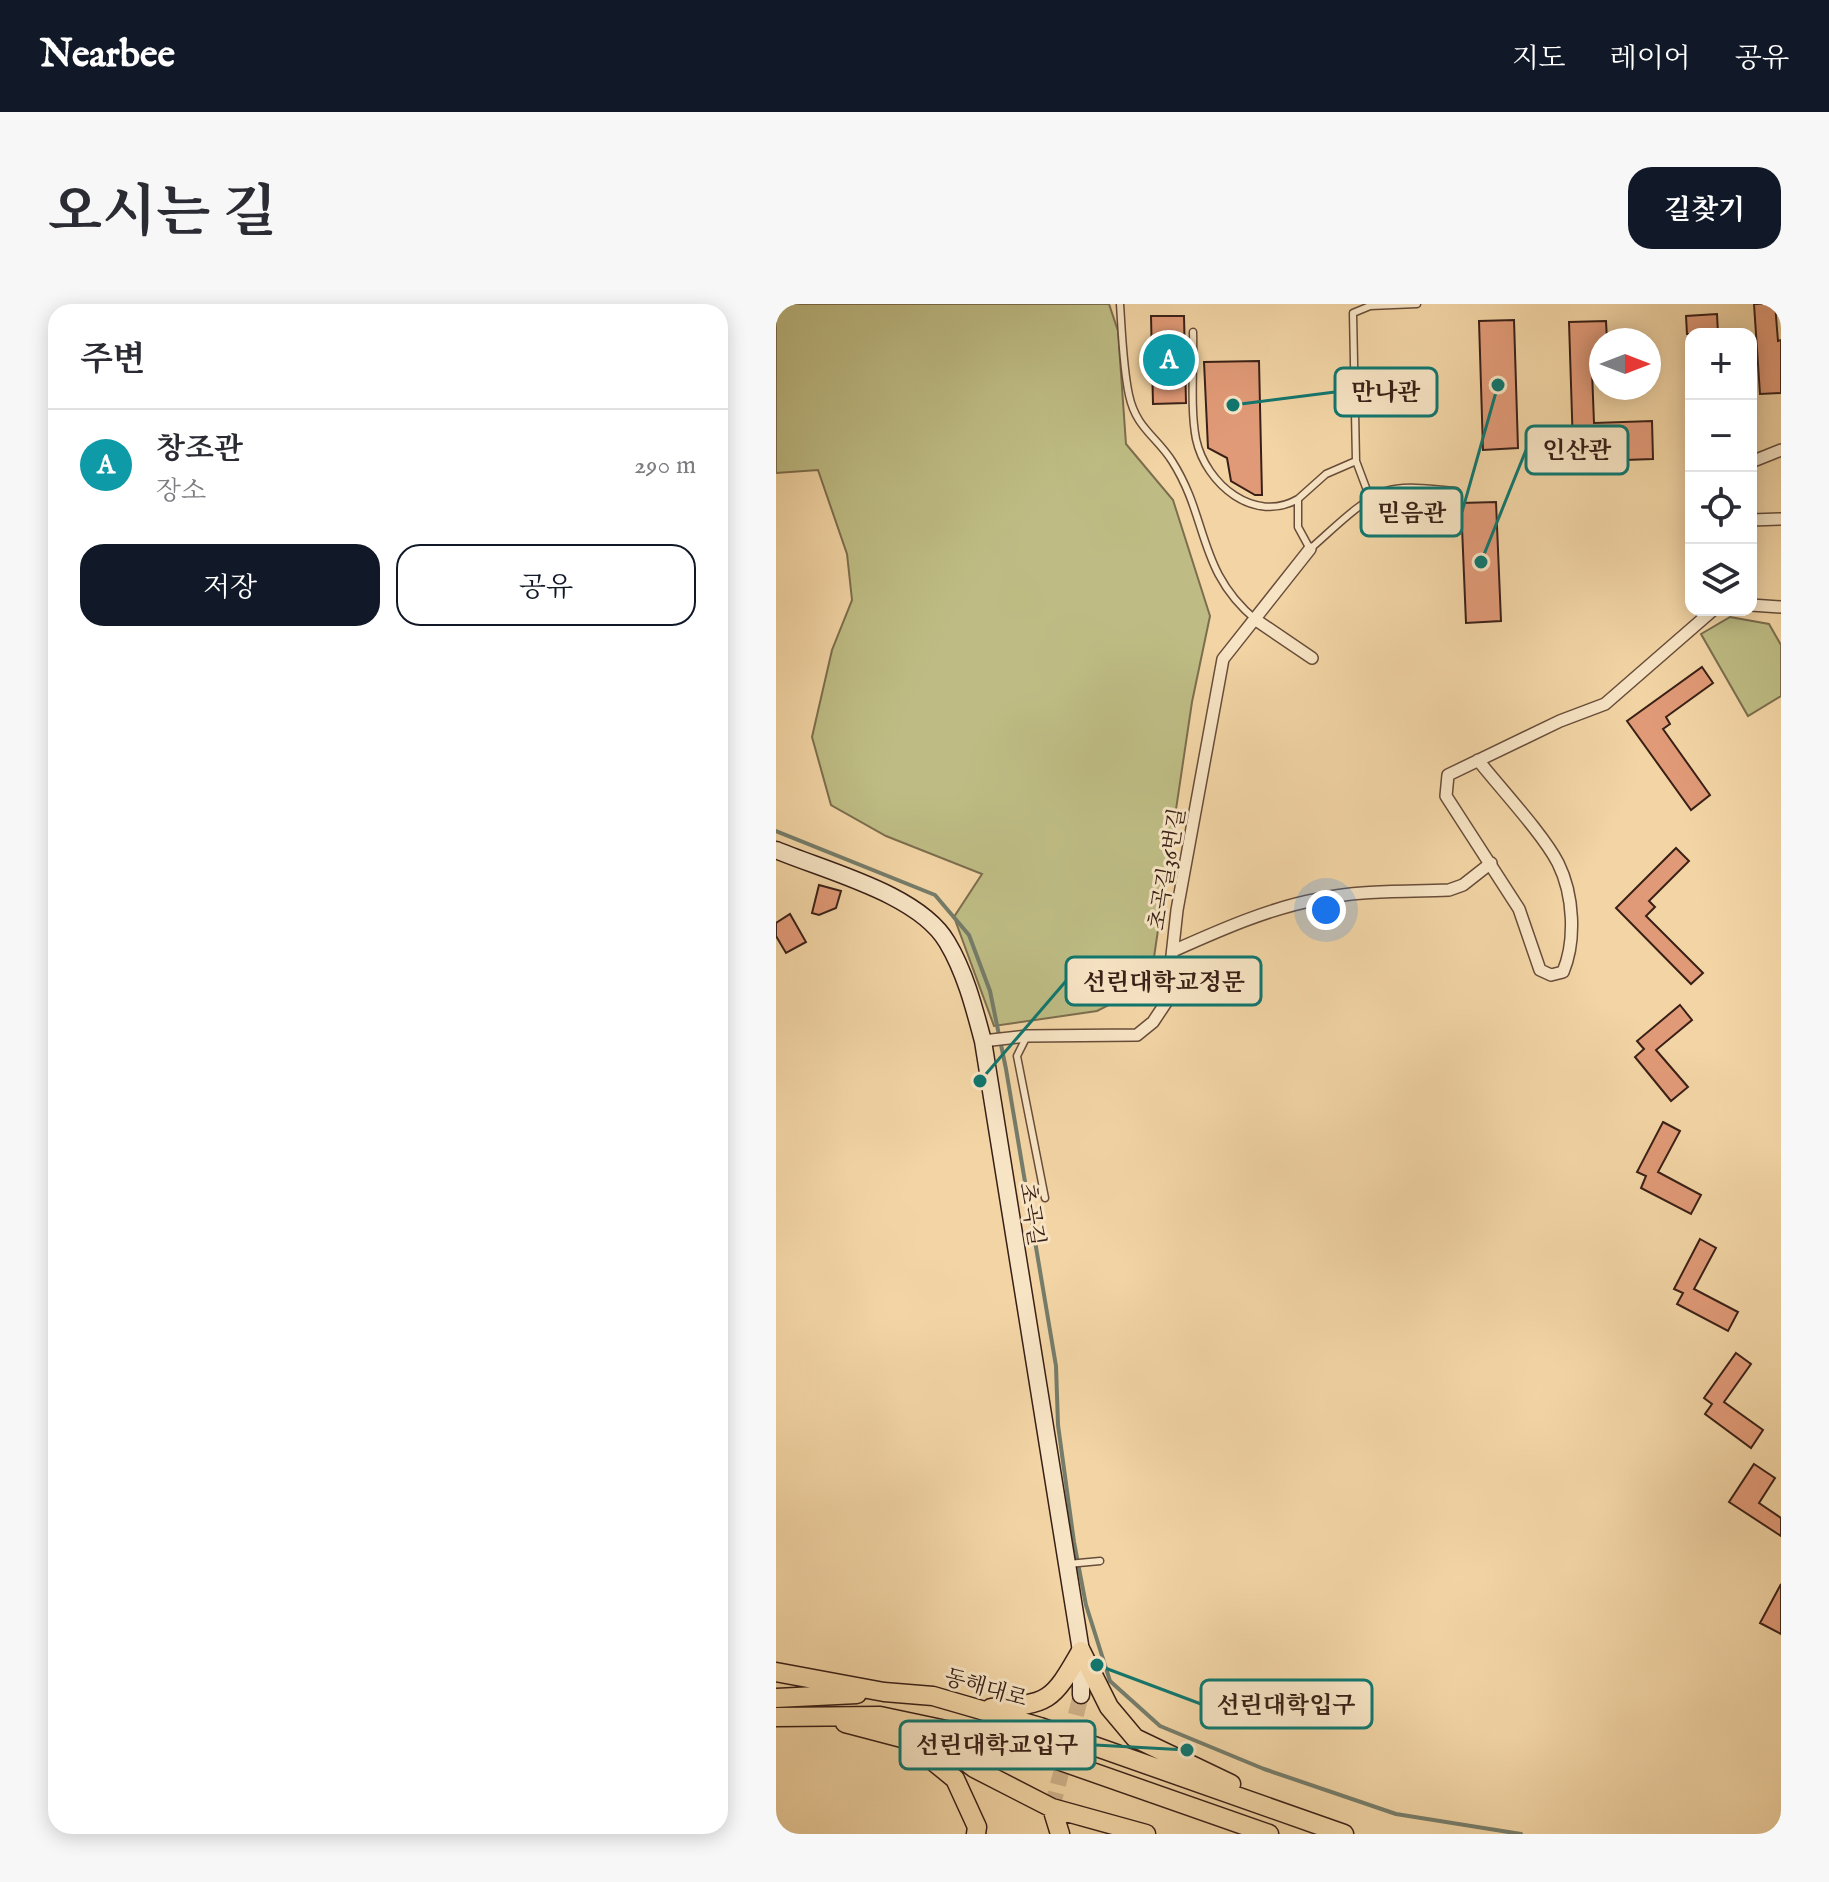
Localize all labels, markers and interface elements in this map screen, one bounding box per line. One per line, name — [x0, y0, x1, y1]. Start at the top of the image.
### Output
text: Nearbee — [40, 32, 175, 80]
text: 지도 — [1512, 42, 1566, 77]
text: 레이어 — [1610, 42, 1691, 77]
text: 공유 — [1735, 42, 1789, 77]
button: 길찾기 — [1628, 167, 1781, 249]
text: 오시는 길 — [48, 179, 277, 250]
north arrow — [1589, 328, 1661, 400]
map controls — [1685, 328, 1757, 616]
button: + — [1685, 328, 1757, 400]
pin: A — [1143, 330, 1195, 390]
text: 주변 — [80, 339, 146, 382]
callout: 만나관 — [1335, 368, 1437, 416]
text: 만나관 — [1351, 378, 1421, 409]
button: − — [1685, 400, 1757, 472]
callout: 인산관 — [1526, 426, 1628, 474]
text: 창조관 — [156, 431, 243, 469]
text: 인산관 — [1542, 436, 1612, 467]
text: A — [97, 449, 115, 482]
text: 290 m — [634, 449, 696, 482]
button: locate — [1685, 472, 1757, 544]
text: 장소 — [156, 475, 206, 508]
callout: 믿음관 — [1361, 488, 1462, 536]
text: 믿음관 — [1377, 499, 1447, 530]
button: 저장 — [80, 544, 380, 626]
button: 공유 — [396, 544, 696, 626]
button: layers — [1685, 544, 1757, 616]
street label: 초곡길36번길 — [1143, 806, 1193, 933]
your location — [1306, 890, 1346, 930]
callout: 선린대학교정문 — [1066, 957, 1261, 1005]
text: 선린대학교정문 — [1083, 968, 1245, 999]
street label: 초곡길 — [1012, 1181, 1050, 1248]
street label: 동해대로 — [941, 1664, 1030, 1714]
callout: 선린대학입구 — [1201, 1680, 1372, 1728]
text: 선린대학입구 — [1216, 1691, 1356, 1722]
callout: 선린대학교입구 — [900, 1721, 1095, 1769]
text: 선린대학교입구 — [916, 1731, 1078, 1762]

